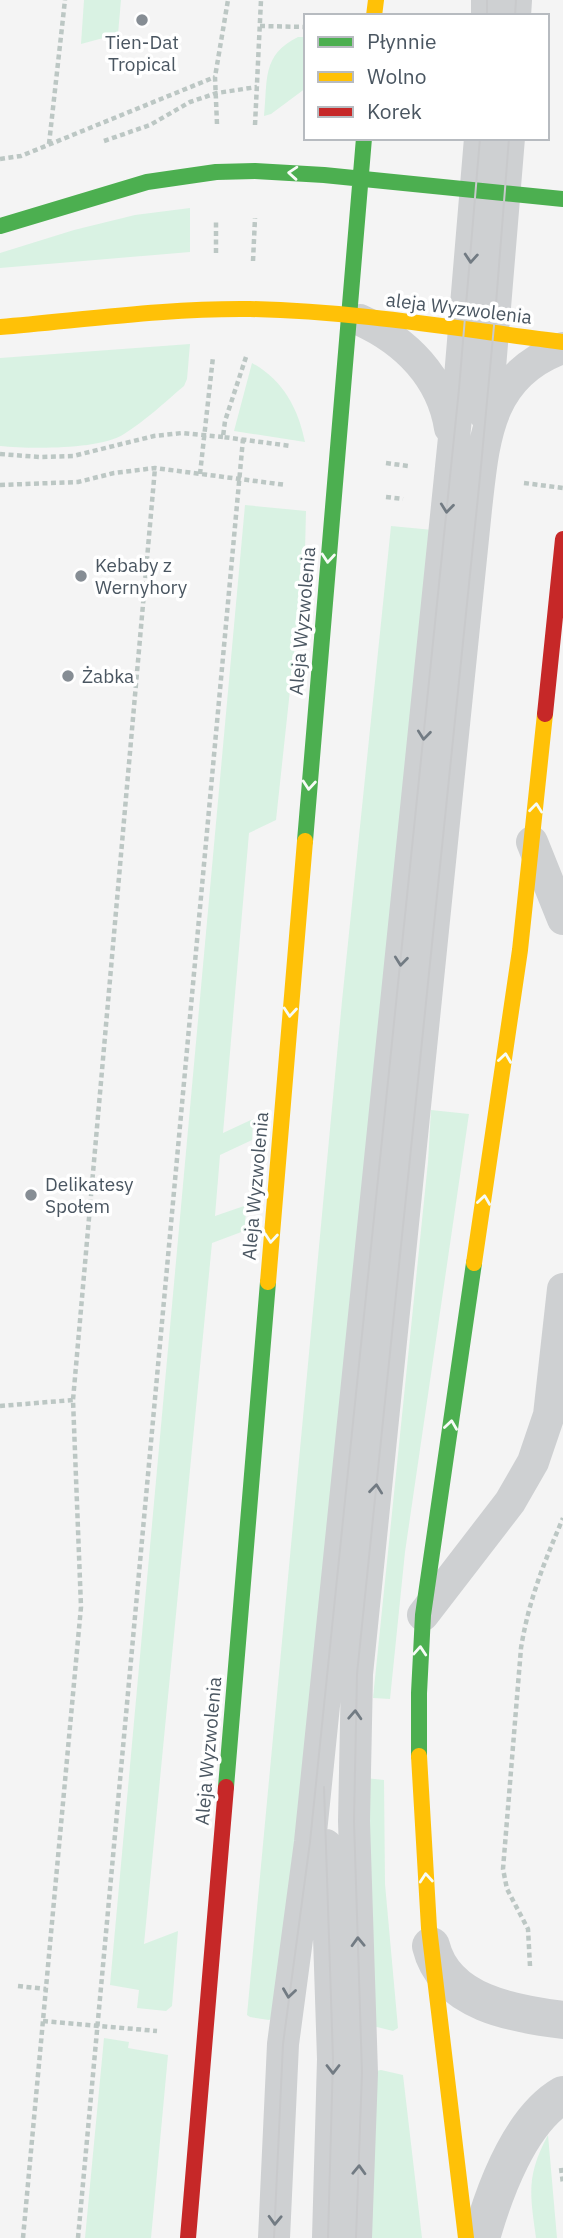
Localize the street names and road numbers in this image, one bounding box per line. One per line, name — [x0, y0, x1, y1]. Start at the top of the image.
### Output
street label: aleja Wyzwolenia — [385, 287, 533, 329]
street label: Aleja Wyzwolenia — [284, 546, 320, 696]
street label: Aleja Wyzwolenia — [237, 1111, 273, 1261]
street label: Aleja Wyzwolenia — [190, 1676, 226, 1826]

